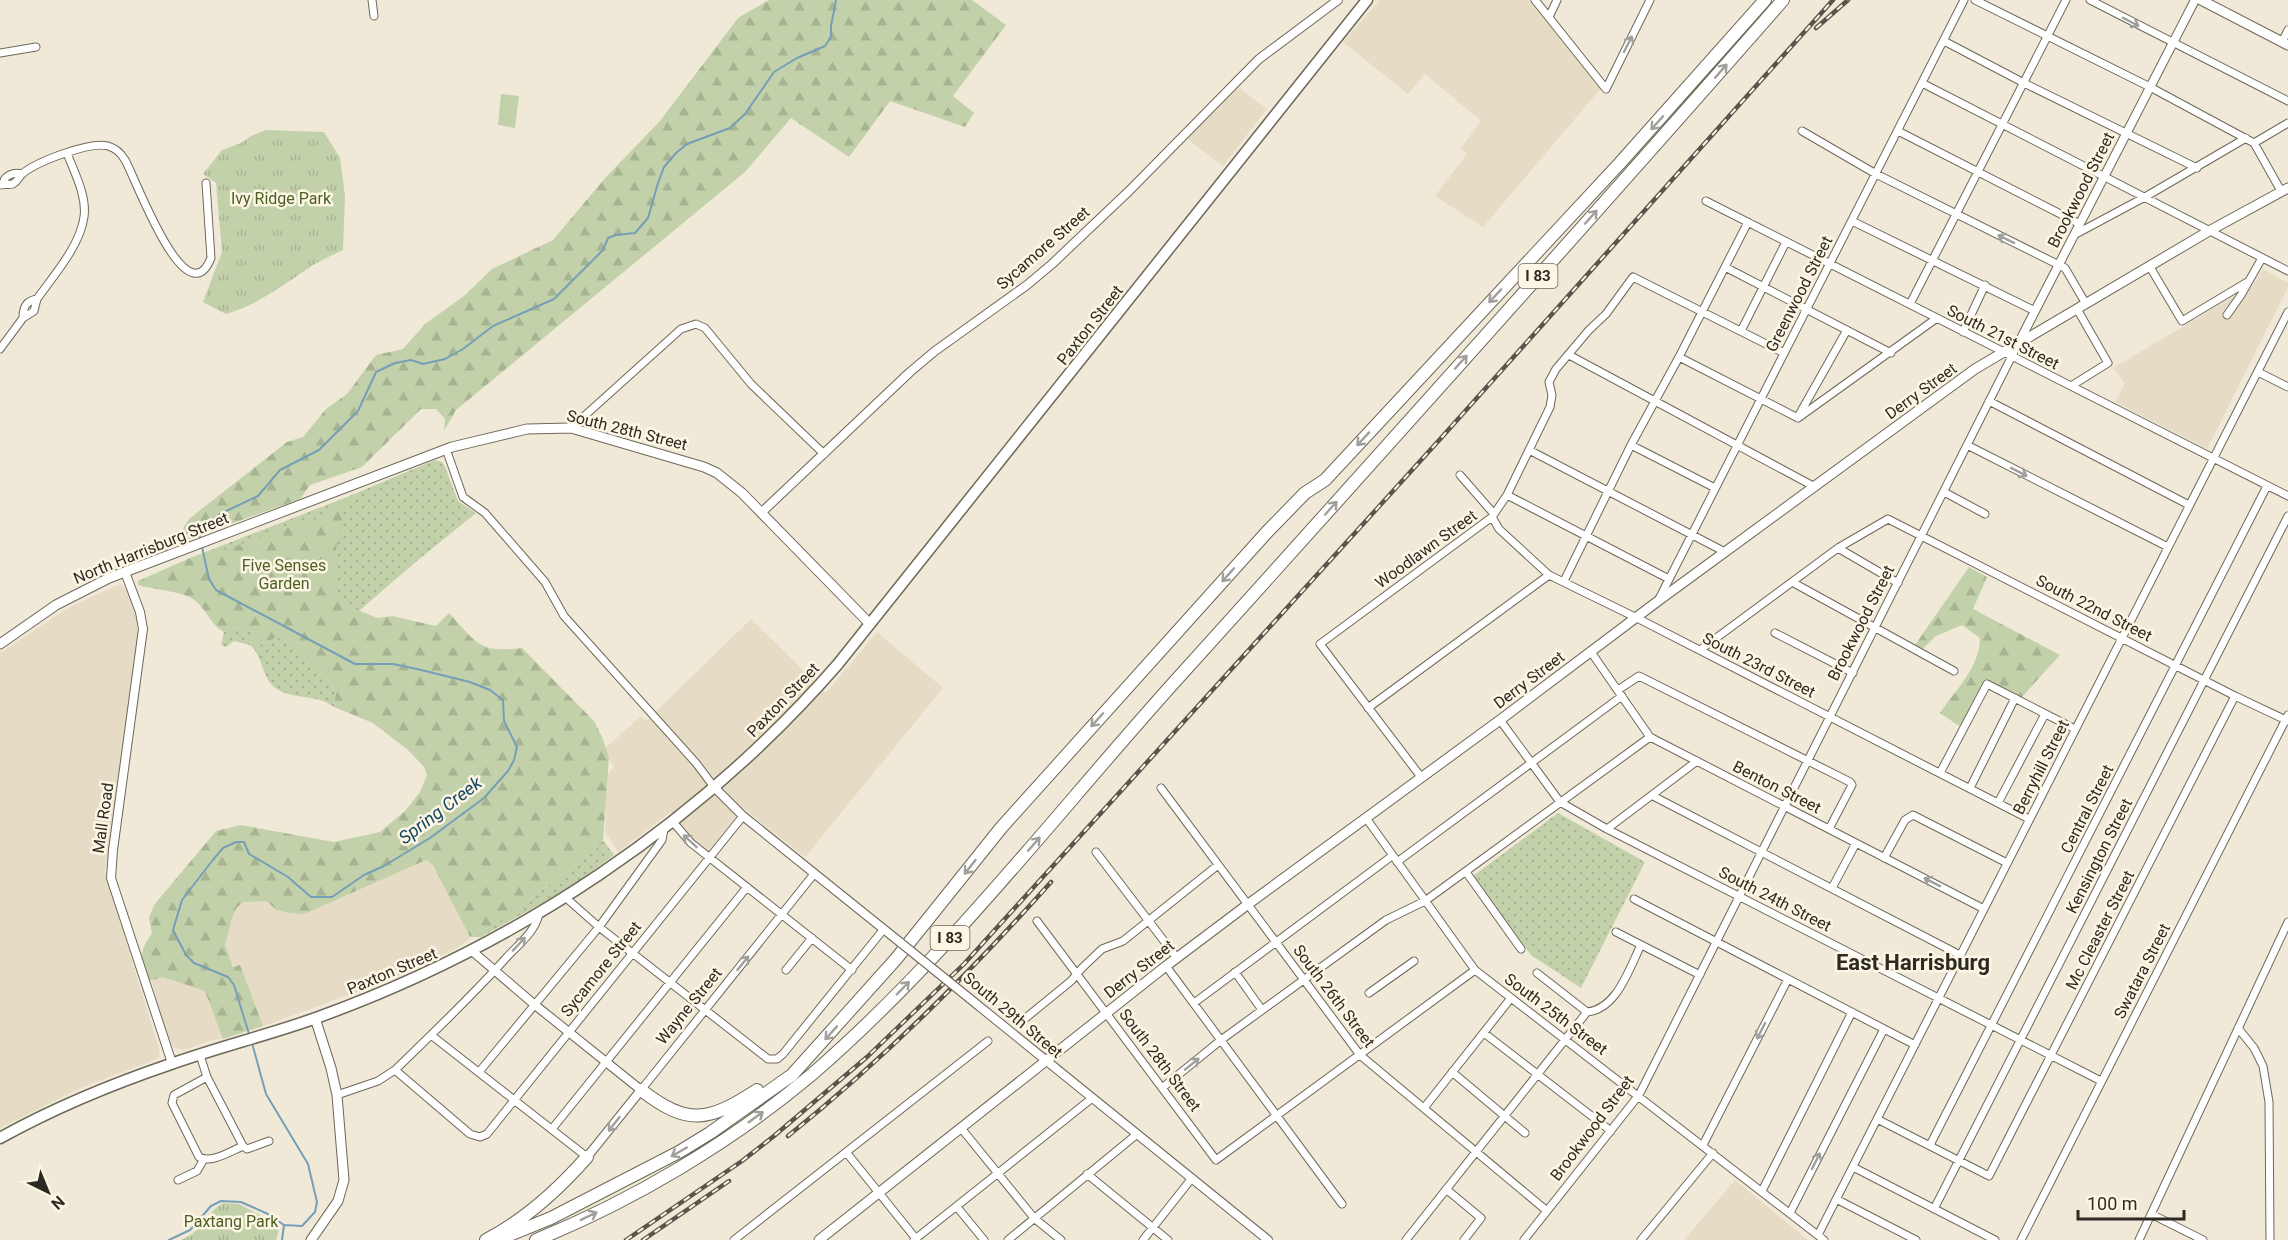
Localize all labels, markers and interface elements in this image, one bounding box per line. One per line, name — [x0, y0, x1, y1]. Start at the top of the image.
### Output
one-way arrow — [2122, 16, 2139, 28]
one-way arrow — [1623, 36, 1634, 54]
one-way arrow — [1714, 63, 1727, 79]
one-way arrow — [1650, 115, 1664, 130]
street label: Brookwood Street — [2044, 129, 2118, 251]
park label: Ivy Ridge Park — [231, 189, 332, 208]
street label: Sycamore Street — [993, 202, 1093, 294]
one-way arrow — [1584, 209, 1598, 224]
street label: Greenwood Street — [1762, 233, 1836, 355]
one-way arrow — [1998, 233, 2016, 245]
road number: I 83 — [1518, 264, 1558, 288]
street label: Paxton Street — [1053, 281, 1127, 369]
one-way arrow — [1488, 288, 1502, 303]
street label: South 21st Street — [1944, 301, 2062, 373]
one-way arrow — [1454, 355, 1468, 370]
street label: Derry Street — [1882, 359, 1960, 423]
street label: South 28th Street — [565, 406, 689, 454]
one-way arrow — [1356, 431, 1370, 446]
one-way arrow — [2010, 467, 2028, 478]
one-way arrow — [1324, 501, 1338, 516]
street label: Woodlawn Street — [1372, 506, 1480, 592]
street label: North Harrisburg Street — [71, 508, 231, 588]
park label: Five Senses Garden — [242, 556, 326, 593]
street label: Brookwood Street — [1824, 562, 1898, 684]
one-way arrow — [1221, 567, 1235, 582]
street label: South 22nd Street — [2033, 571, 2155, 645]
street label: South 23rd Street — [1699, 628, 1819, 702]
street label: Derry Street — [1490, 647, 1568, 713]
street label: Paxton Street — [743, 659, 823, 741]
one-way arrow — [1090, 712, 1104, 727]
street label: Berryhill Street — [2009, 717, 2073, 817]
street label: Benton Street — [1730, 757, 1824, 817]
street label: Central Street — [2057, 762, 2117, 856]
water label: Spring Creek — [394, 771, 487, 848]
street label: Mall Road — [89, 781, 117, 855]
street label: Kensington Street — [2062, 795, 2136, 917]
one-way arrow — [682, 834, 697, 848]
one-way arrow — [1027, 837, 1041, 852]
one-way arrow — [963, 859, 976, 875]
street label: South 24th Street — [1716, 862, 1834, 936]
street label: Mc Cleaster Street — [2062, 867, 2138, 993]
one-way arrow — [1923, 876, 1941, 887]
street label: Sycamore Street — [557, 918, 645, 1020]
street label: Swatara Street — [2110, 920, 2174, 1022]
road number: I 83 — [930, 926, 970, 950]
street label: Derry Street — [1100, 936, 1178, 1002]
one-way arrow — [512, 937, 526, 952]
street label: South 26th Street — [1289, 941, 1379, 1051]
street label: Paxton Street — [344, 944, 440, 998]
district label: East Harrisburg — [1836, 950, 1990, 975]
one-way arrow — [737, 955, 750, 971]
street label: Wayne Street — [652, 964, 726, 1048]
street label: South 29th Street — [960, 968, 1066, 1062]
street label: South 25th Street — [1501, 969, 1611, 1059]
one-way arrow — [895, 981, 910, 996]
street label: South 28th Street — [1115, 1005, 1205, 1115]
one-way arrow — [1755, 1022, 1767, 1039]
one-way arrow — [824, 1025, 838, 1040]
one-way arrow — [1184, 1057, 1199, 1071]
street label: Brookwood Street — [1546, 1072, 1638, 1184]
one-way arrow — [748, 1110, 764, 1123]
one-way arrow — [607, 1115, 620, 1131]
one-way arrow — [671, 1146, 688, 1158]
one-way arrow — [1811, 1152, 1823, 1170]
north arrow — [18, 1162, 78, 1222]
scale bar — [2078, 1183, 2184, 1221]
text: N — [47, 1192, 68, 1213]
text: 100 m — [2087, 1193, 2138, 1214]
one-way arrow — [579, 1209, 597, 1221]
park label: Paxtang Park — [184, 1212, 279, 1231]

